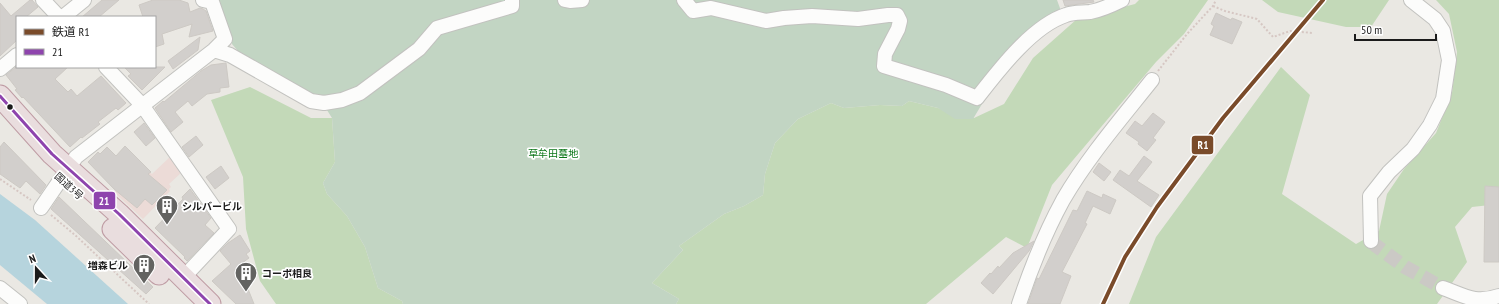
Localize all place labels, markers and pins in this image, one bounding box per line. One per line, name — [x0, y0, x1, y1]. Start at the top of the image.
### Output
unlabelled marker — [5, 102, 15, 112]
building icon: シルバービル — [154, 193, 180, 226]
place label: シルバービル — [182, 200, 242, 213]
building icon: 増森ビル — [131, 252, 157, 285]
place label: 増森ビル — [88, 259, 128, 272]
building icon: コーポ相良 — [233, 260, 259, 293]
place label: コーポ相良 — [262, 267, 312, 280]

